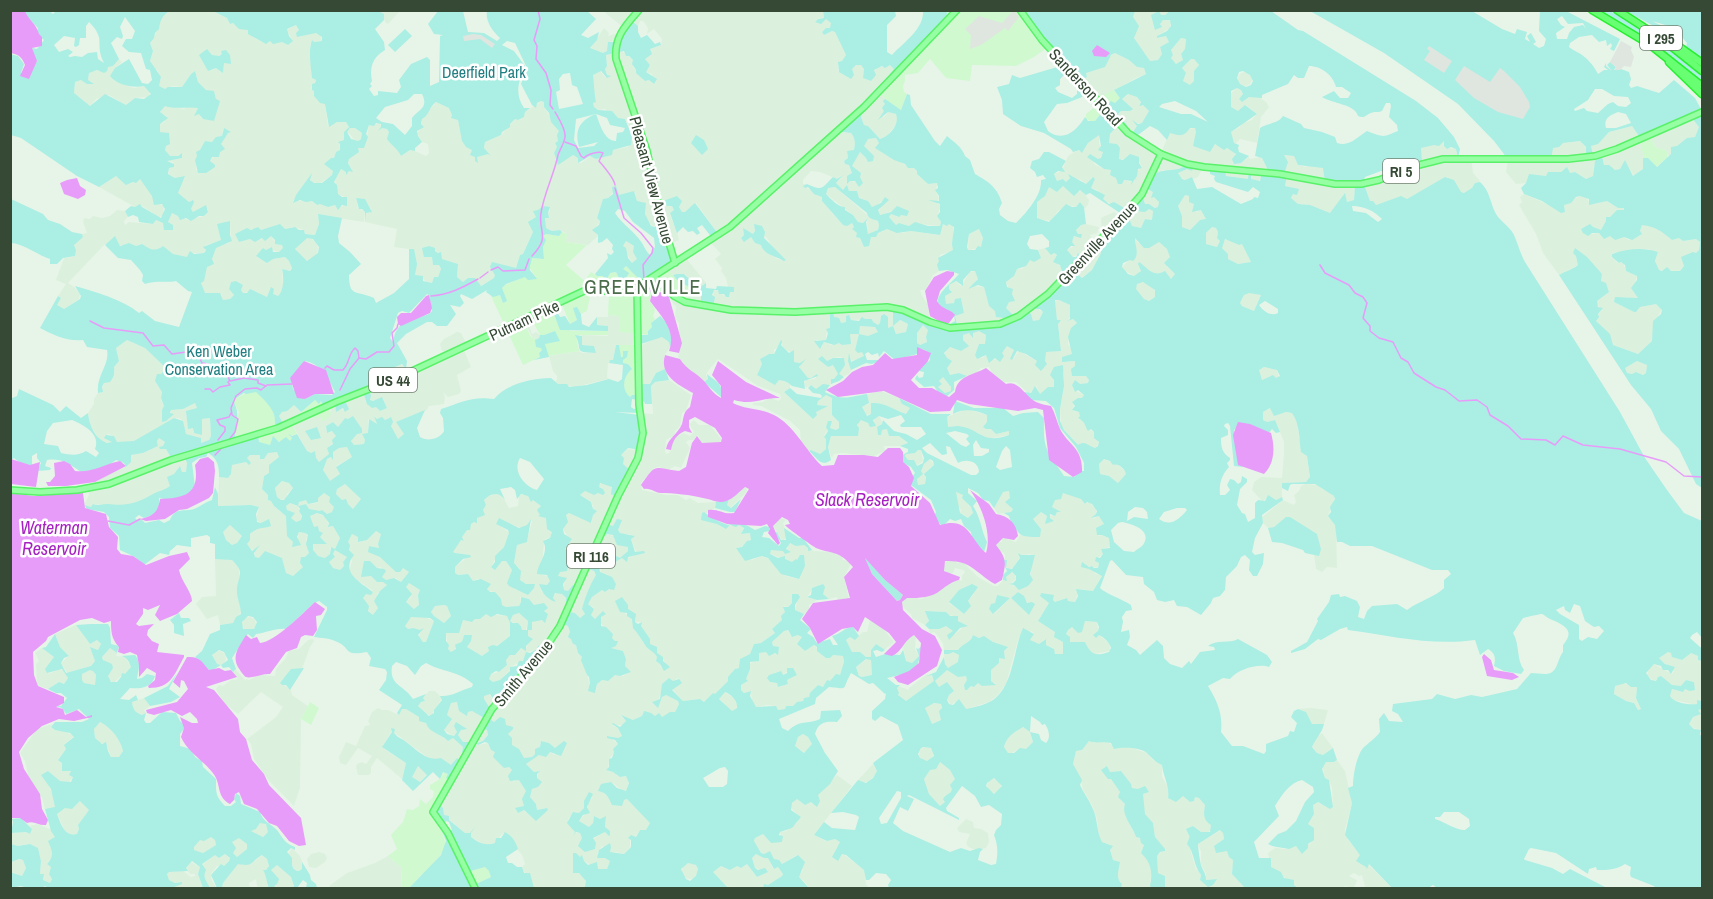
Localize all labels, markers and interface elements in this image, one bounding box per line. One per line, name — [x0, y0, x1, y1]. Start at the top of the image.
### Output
road number: I 295 — [1640, 26, 1682, 50]
street label: Sanderson Road — [1044, 43, 1128, 131]
park label: Deerfield Park — [442, 61, 526, 83]
street label: Pleasant View Avenue — [624, 114, 680, 246]
road number: RI 5 — [1383, 159, 1419, 183]
street label: Greenville Avenue — [1052, 196, 1142, 290]
district label: GREENVILLE — [584, 273, 702, 300]
street label: Putnam Pike — [485, 294, 563, 346]
park label: Ken Weber Conservation Area — [165, 340, 274, 380]
road number: US 44 — [369, 368, 417, 392]
water label: Slack Reservoir — [815, 487, 920, 512]
water label: Waterman Reservoir — [20, 515, 88, 561]
road number: RI 116 — [567, 544, 615, 568]
street label: Smith Avenue — [488, 635, 558, 711]

